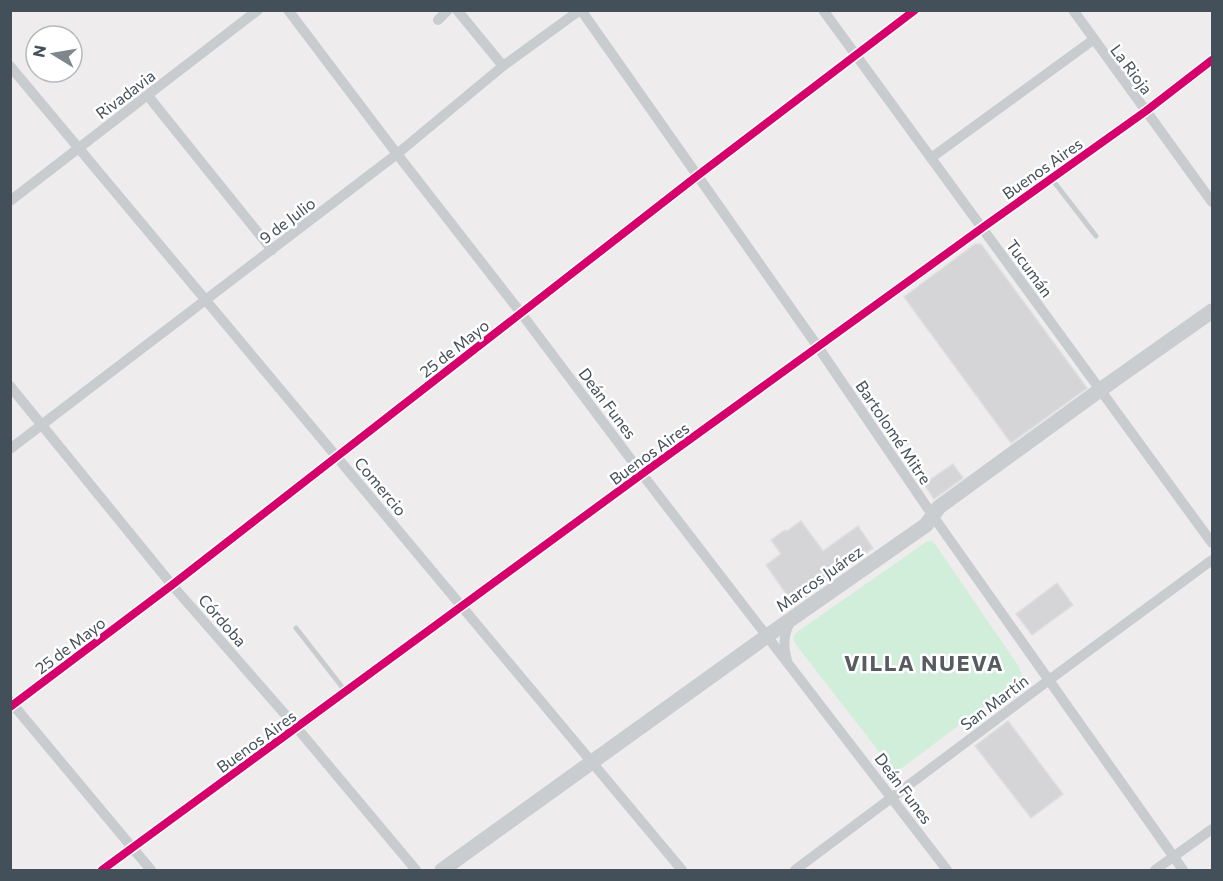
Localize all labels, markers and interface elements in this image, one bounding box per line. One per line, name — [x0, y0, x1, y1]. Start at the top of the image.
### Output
north arrow — [24, 24, 84, 84]
street label: La Rioja — [1107, 40, 1157, 98]
text: N — [28, 43, 49, 59]
street label: Rivadavia — [92, 66, 158, 122]
street label: Buenos Aires — [998, 133, 1086, 203]
street label: 9 de Julio — [255, 193, 319, 247]
street label: Tucumán — [1003, 236, 1057, 300]
street label: 25 de Mayo — [416, 315, 492, 381]
street label: Deán Funes — [575, 364, 641, 442]
street label: Bartolomé Mitre — [852, 377, 936, 487]
street label: Buenos Aires — [606, 418, 692, 488]
street label: Comercio — [351, 453, 411, 519]
street label: Marcos Juárez — [772, 541, 866, 615]
street label: Córdoba — [195, 590, 251, 650]
street label: 25 de Mayo — [31, 613, 109, 677]
district label: VILLA NUEVA — [844, 649, 1004, 676]
street label: San Martín — [956, 670, 1032, 734]
street label: Buenos Aires — [213, 706, 299, 776]
street label: Deán Funes — [871, 749, 937, 827]

